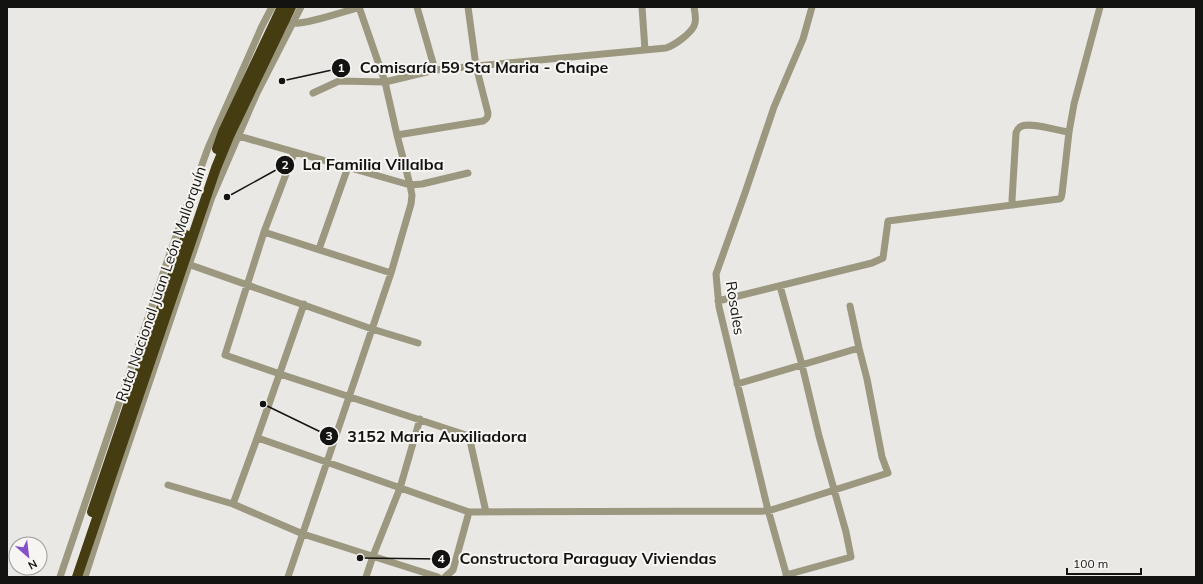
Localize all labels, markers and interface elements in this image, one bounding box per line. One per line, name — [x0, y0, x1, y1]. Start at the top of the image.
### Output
callout: Comisaría 59 Sta Maria - Chaipe — [331, 54, 616, 82]
text: Comisaría 59 Sta Maria - Chaipe — [360, 57, 609, 77]
text: 1 — [337, 60, 345, 75]
callout: La Familia Villalba — [275, 151, 452, 179]
text: La Familia Villalba — [302, 154, 444, 174]
text: 2 — [281, 157, 289, 172]
street label: Ruta Nacional Juan León Mallorquín — [111, 163, 210, 404]
street label: Rosales — [722, 280, 749, 336]
callout: 3152 Maria Auxiliadora — [319, 422, 535, 450]
text: 3152 Maria Auxiliadora — [347, 426, 527, 446]
text: 3 — [325, 428, 333, 443]
north arrow — [8, 536, 48, 576]
callout: Constructora Paraguay Viviendas — [431, 545, 724, 573]
text: Constructora Paraguay Viviendas — [459, 548, 717, 568]
scale bar — [1067, 550, 1141, 576]
text: 4 — [437, 551, 445, 566]
text: 100 m — [1073, 556, 1108, 571]
text: N — [26, 557, 40, 573]

